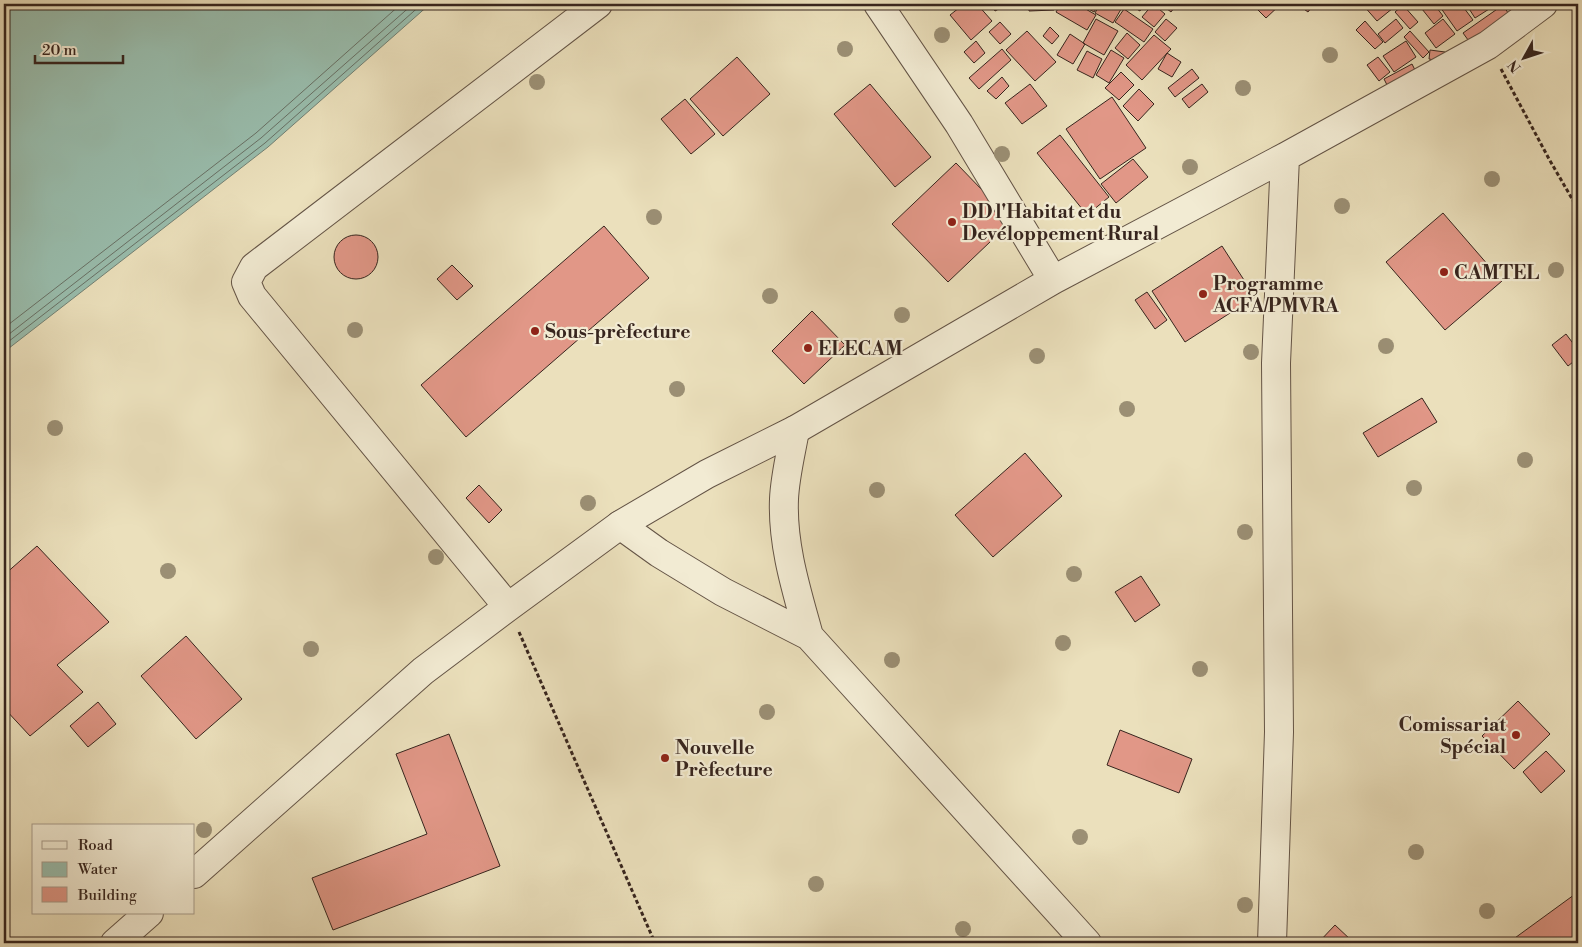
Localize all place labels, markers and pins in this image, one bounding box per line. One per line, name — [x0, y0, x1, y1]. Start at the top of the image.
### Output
place label: DD l'Habitat et du Devéloppement Rural — [962, 200, 1159, 246]
marker: DD l'Habitat et du Devéloppement Rural — [946, 216, 958, 228]
place label: CAMTEL — [1454, 261, 1539, 285]
marker: CAMTEL — [1438, 266, 1450, 278]
place label: Programme ACFA/PMVRA — [1212, 272, 1339, 318]
marker: Programme ACFA/PMVRA — [1197, 288, 1209, 300]
place label: Sous-prèfecture — [545, 320, 691, 344]
marker: Sous-prèfecture — [529, 325, 541, 337]
place label: ELECAM — [818, 337, 903, 361]
marker: ELECAM — [802, 342, 814, 354]
place label: Comissariat Spécial — [1398, 713, 1506, 759]
marker: Comissariat Spécial — [1510, 729, 1522, 741]
place label: Nouvelle Prèfecture — [675, 736, 773, 782]
marker: Nouvelle Prèfecture — [659, 752, 671, 764]

